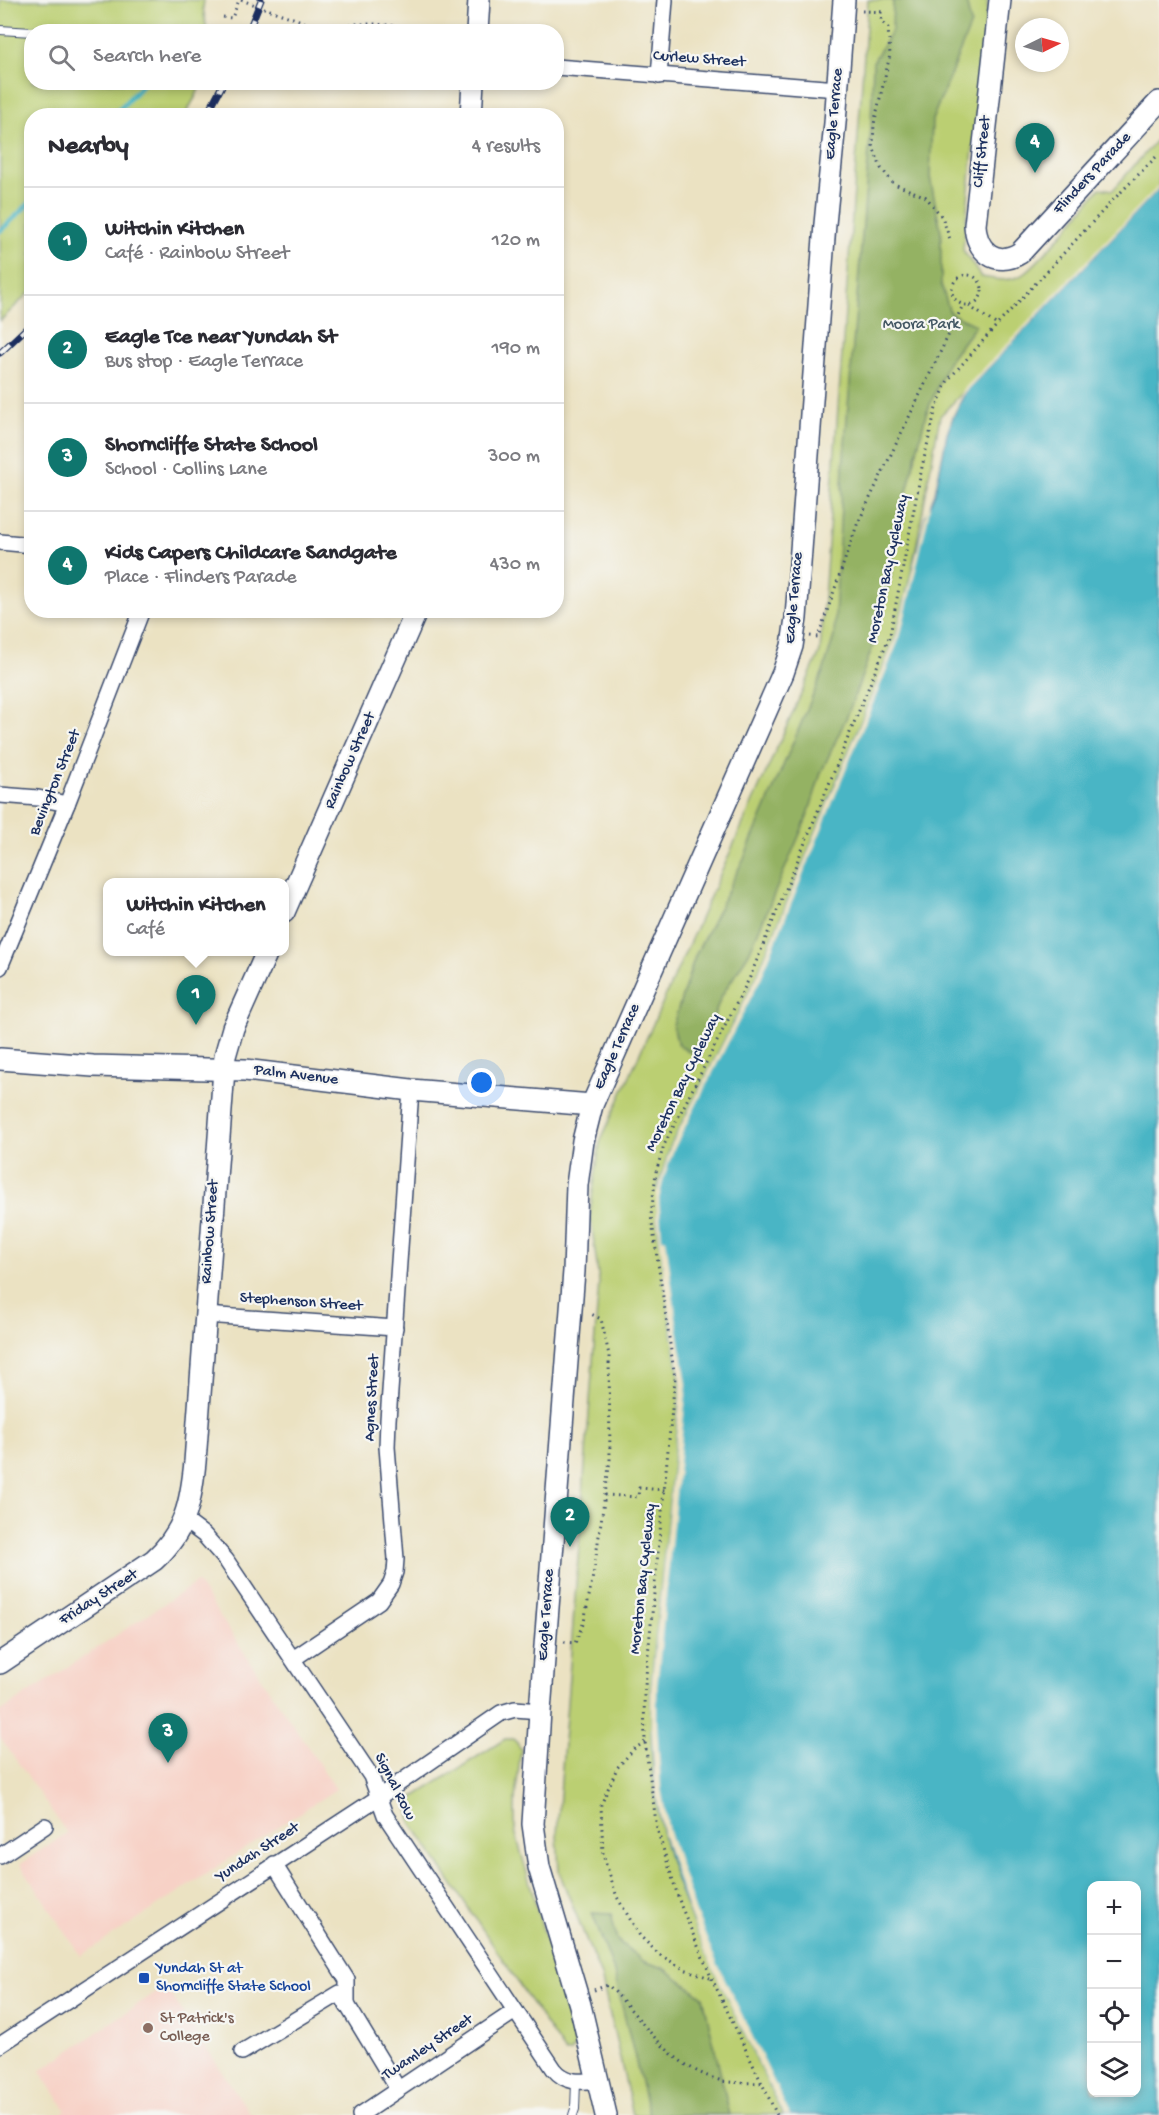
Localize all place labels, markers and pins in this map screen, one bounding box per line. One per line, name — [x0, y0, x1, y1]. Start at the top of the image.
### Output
pin: 4 — [1016, 124, 1054, 173]
pin: 1 — [176, 976, 216, 1025]
pin: 2 — [550, 1498, 590, 1547]
pin: 3 — [148, 1714, 188, 1763]
place label: Yundah St at Shorncliffe State School — [154, 1960, 311, 1997]
marker: Yundah St at Shorncliffe State School — [137, 1971, 151, 1985]
place label: St Patrick's College — [160, 2010, 235, 2047]
marker: St Patrick's College — [141, 2021, 155, 2035]

